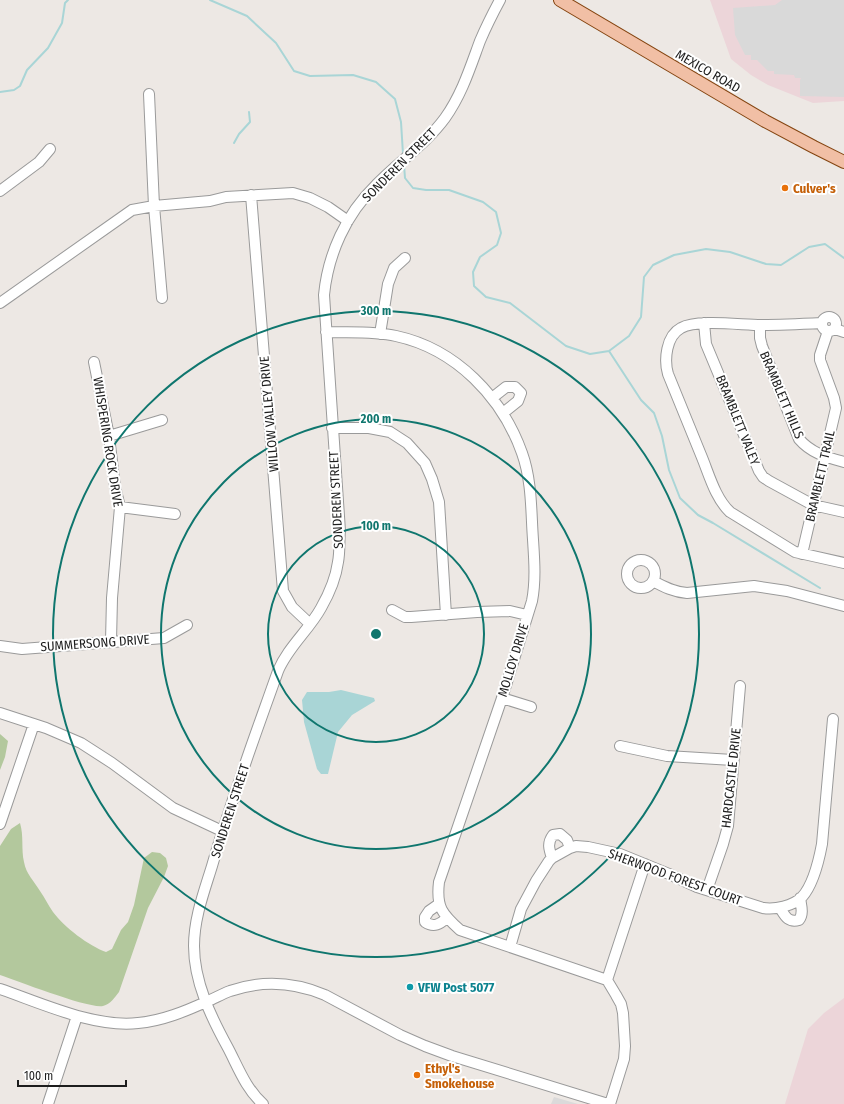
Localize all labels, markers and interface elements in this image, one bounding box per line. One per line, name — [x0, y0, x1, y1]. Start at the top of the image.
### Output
street label: MEXICO ROAD — [673, 46, 743, 96]
street label: SONDEREN STREET — [359, 125, 439, 205]
place label: Culver's — [793, 181, 836, 196]
marker: Culver's — [780, 183, 790, 193]
text: 300 m — [360, 304, 391, 318]
street label: BRAMBLETT HILLS — [757, 349, 807, 441]
street label: WILLOW VALLEY DRIVE — [256, 355, 282, 473]
street label: BRAMBLETT VALEY — [713, 373, 763, 468]
street label: WHISPERING ROCK DRIVE — [90, 376, 126, 508]
text: 200 m — [360, 412, 391, 426]
street label: BRAMBLETT TRAIL — [802, 429, 838, 523]
street label: SONDEREN STREET — [326, 451, 346, 549]
text: 100 m — [361, 519, 391, 533]
street label: MOLLOY DRIVE — [495, 621, 531, 699]
centre of rings — [369, 627, 383, 641]
street label: SUMMERSONG DRIVE — [40, 632, 150, 654]
street label: HARDCASTLE DRIVE — [718, 727, 744, 829]
street label: SONDEREN STREET — [208, 762, 252, 860]
street label: SHERWOOD FOREST COURT — [606, 846, 744, 908]
place label: VFW Post 5077 — [417, 980, 495, 995]
marker: VFW Post 5077 — [405, 982, 415, 992]
place label: Ethyl's Smokehouse — [425, 1061, 495, 1091]
scale bar — [18, 1062, 126, 1088]
text: 100 m — [24, 1069, 53, 1083]
marker: Ethyl's Smokehouse — [412, 1070, 422, 1080]

